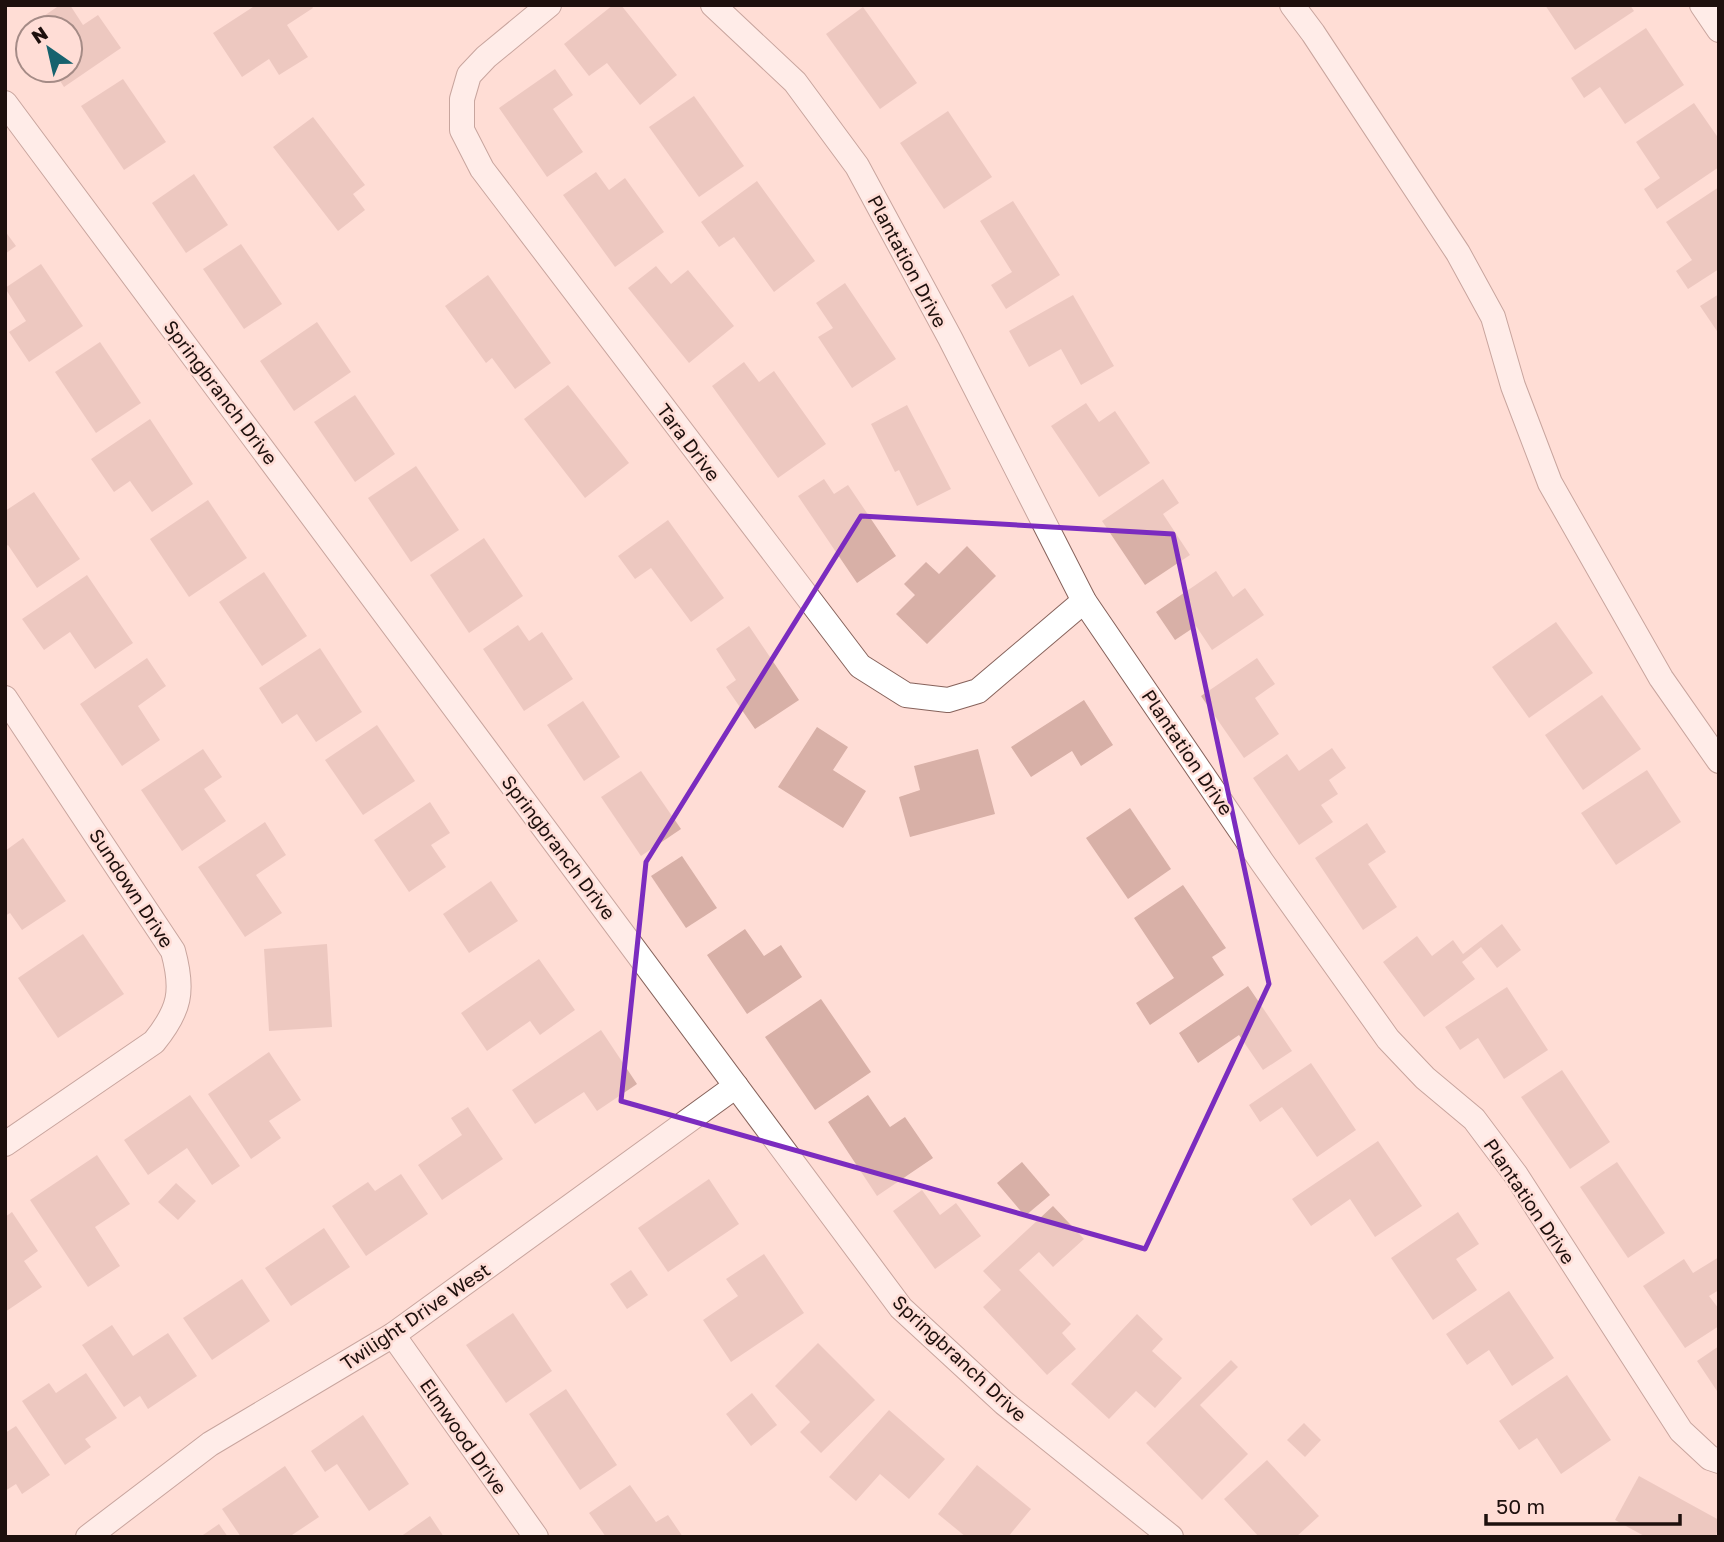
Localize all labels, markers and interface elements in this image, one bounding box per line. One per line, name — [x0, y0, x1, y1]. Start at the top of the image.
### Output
north arrow — [14, 14, 84, 84]
text: N — [27, 21, 52, 48]
street label: Plantation Drive — [863, 191, 953, 331]
street label: Springbranch Drive — [159, 315, 283, 469]
street label: Tara Drive — [653, 399, 725, 485]
street label: Plantation Drive — [1138, 685, 1238, 819]
street label: Springbranch Drive — [497, 770, 621, 924]
street label: Sundown Drive — [85, 824, 179, 952]
street label: Plantation Drive — [1480, 1134, 1580, 1268]
street label: Twilight Drive West — [336, 1257, 494, 1375]
street label: Springbranch Drive — [888, 1290, 1032, 1426]
street label: Elmwood Drive — [416, 1374, 512, 1498]
scale bar — [1486, 1482, 1680, 1526]
text: 50 m — [1496, 1493, 1545, 1519]

